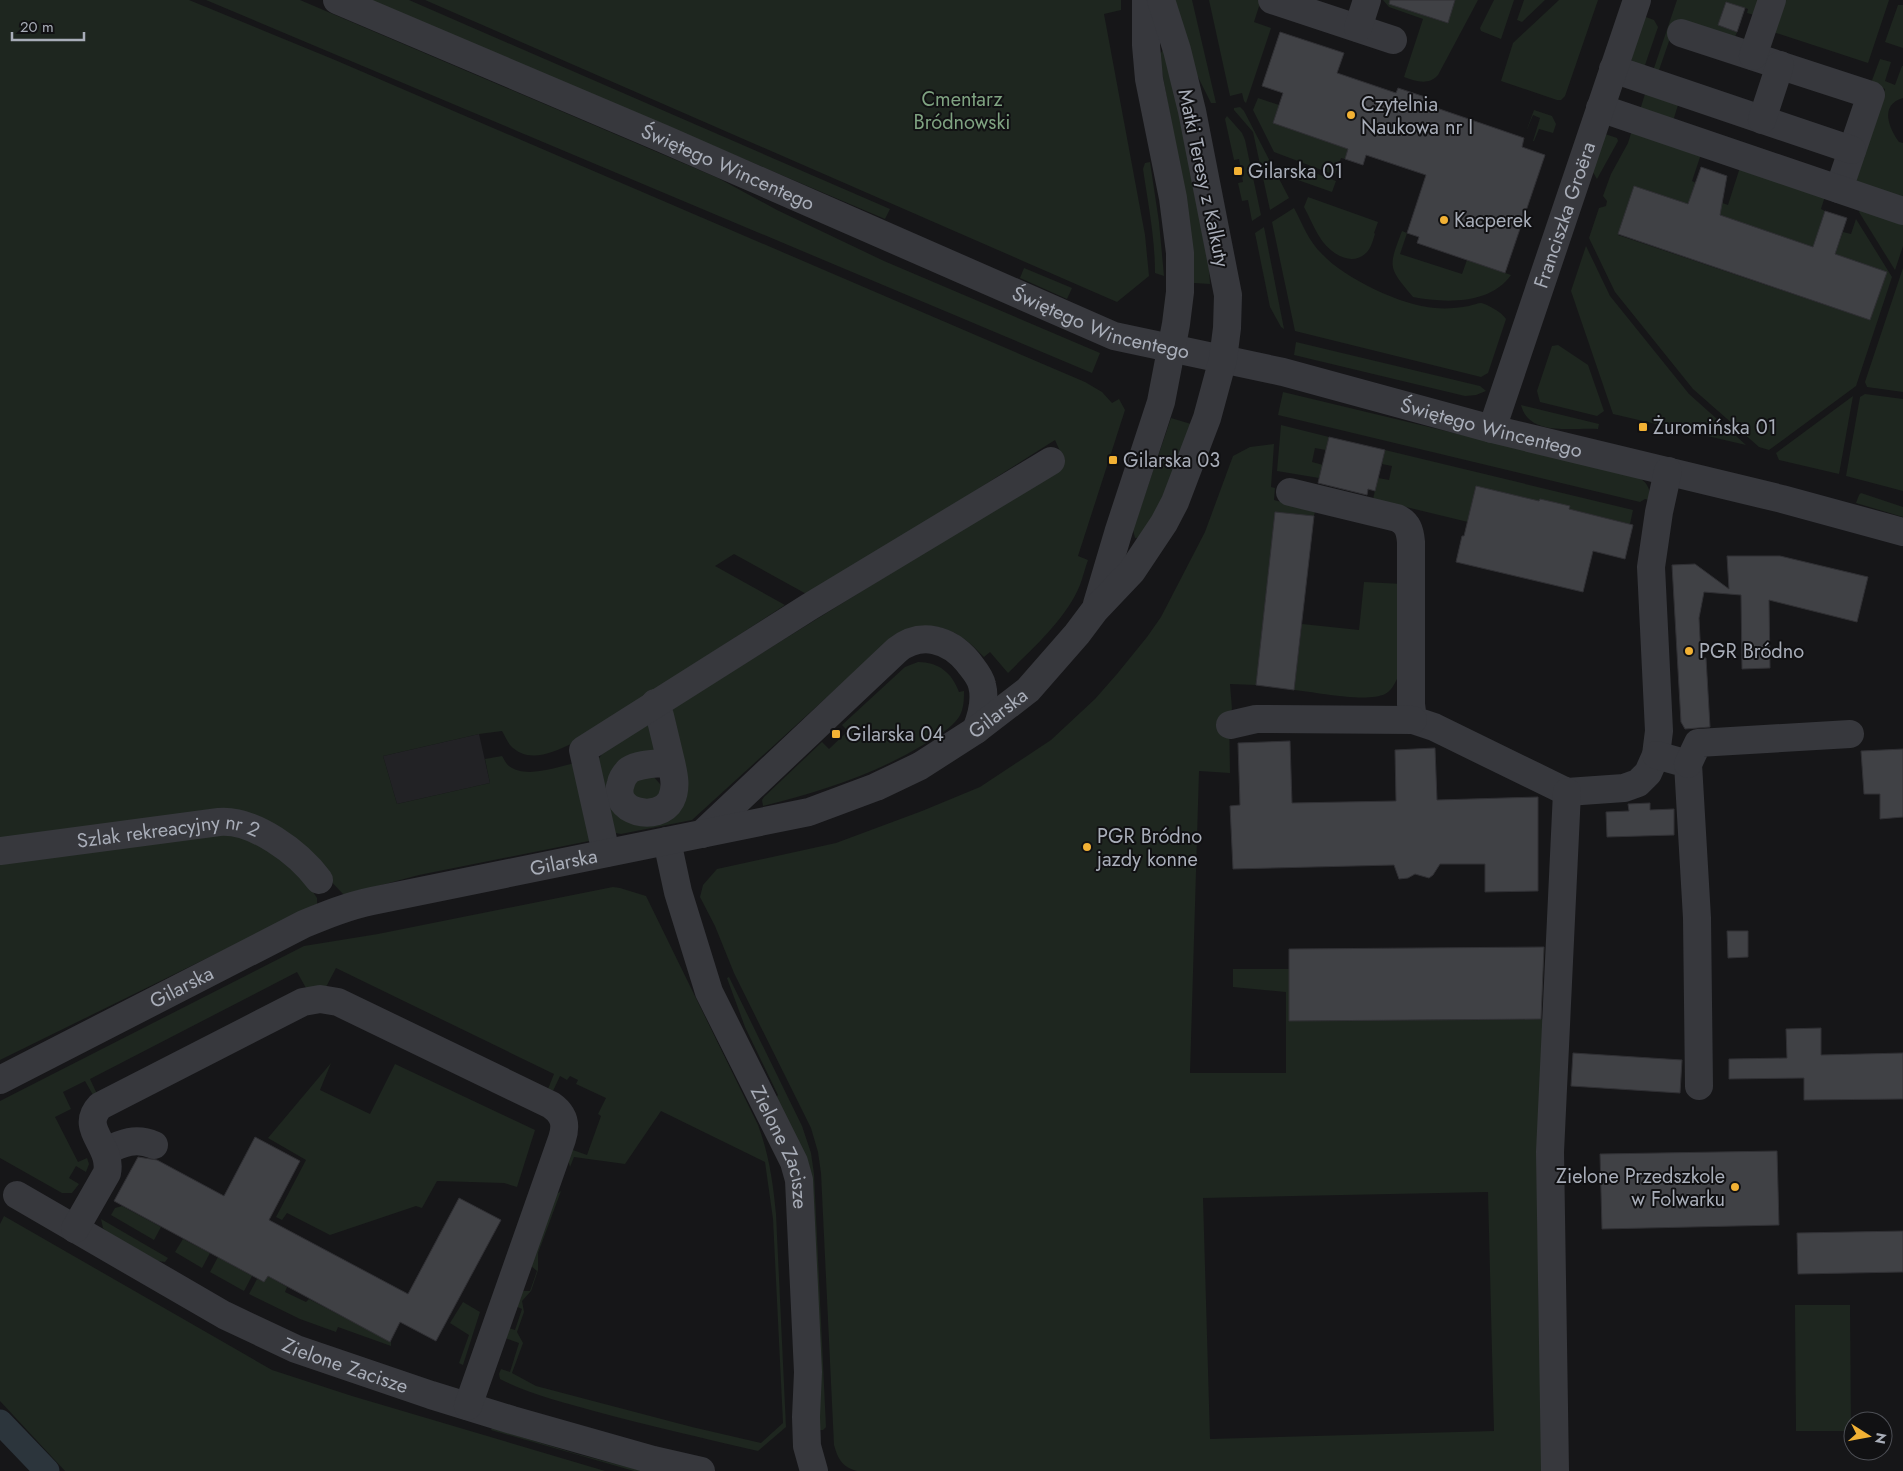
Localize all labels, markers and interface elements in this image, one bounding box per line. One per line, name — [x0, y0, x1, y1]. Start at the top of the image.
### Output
scale bar — [12, 10, 85, 42]
text: 20 m — [20, 16, 54, 38]
park label: Cmentarz Bródnowski — [914, 85, 1010, 137]
street label: Matki Teresy z Kalkuty — [1170, 86, 1237, 270]
place label: Czytelnia Naukowa nr I — [1361, 90, 1473, 142]
marker: Czytelnia Naukowa nr I — [1345, 109, 1357, 121]
street label: Świętego Wincentego — [636, 117, 819, 218]
street label: Franciszka Groëra — [1527, 138, 1603, 292]
place label: Gilarska 01 — [1248, 157, 1343, 186]
marker: Gilarska 01 — [1232, 165, 1244, 177]
place label: Kacperek — [1454, 206, 1532, 235]
marker: Kacperek — [1438, 214, 1450, 226]
street label: Świętego Wincentego — [1007, 279, 1192, 367]
street label: Świętego Wincentego — [1397, 391, 1585, 465]
place label: Żuromińska 01 — [1653, 413, 1777, 442]
marker: Żuromińska 01 — [1637, 421, 1649, 433]
place label: Gilarska 03 — [1123, 446, 1220, 475]
marker: Gilarska 03 — [1107, 454, 1119, 466]
place label: PGR Bródno — [1699, 637, 1804, 666]
marker: PGR Bródno — [1683, 645, 1695, 657]
street label: Gilarska — [962, 681, 1034, 746]
place label: Gilarska 04 — [846, 720, 944, 749]
marker: Gilarska 04 — [830, 728, 842, 740]
street label: Szlak rekreacyjny nr 2 — [75, 808, 264, 856]
place label: PGR Bródno jazdy konne — [1095, 822, 1202, 874]
street label: Gilarska — [527, 841, 600, 884]
marker: PGR Bródno jazdy konne — [1081, 841, 1093, 853]
street label: Gilarska — [145, 959, 219, 1016]
street label: Zielone Zacisze — [743, 1081, 814, 1210]
place label: Zielone Przedszkole w Folwarku — [1556, 1162, 1725, 1214]
marker: Zielone Przedszkole w Folwarku — [1729, 1181, 1741, 1193]
street label: Zielone Zacisze — [277, 1331, 412, 1401]
north arrow — [1843, 1411, 1893, 1461]
text: N — [1870, 1431, 1892, 1446]

